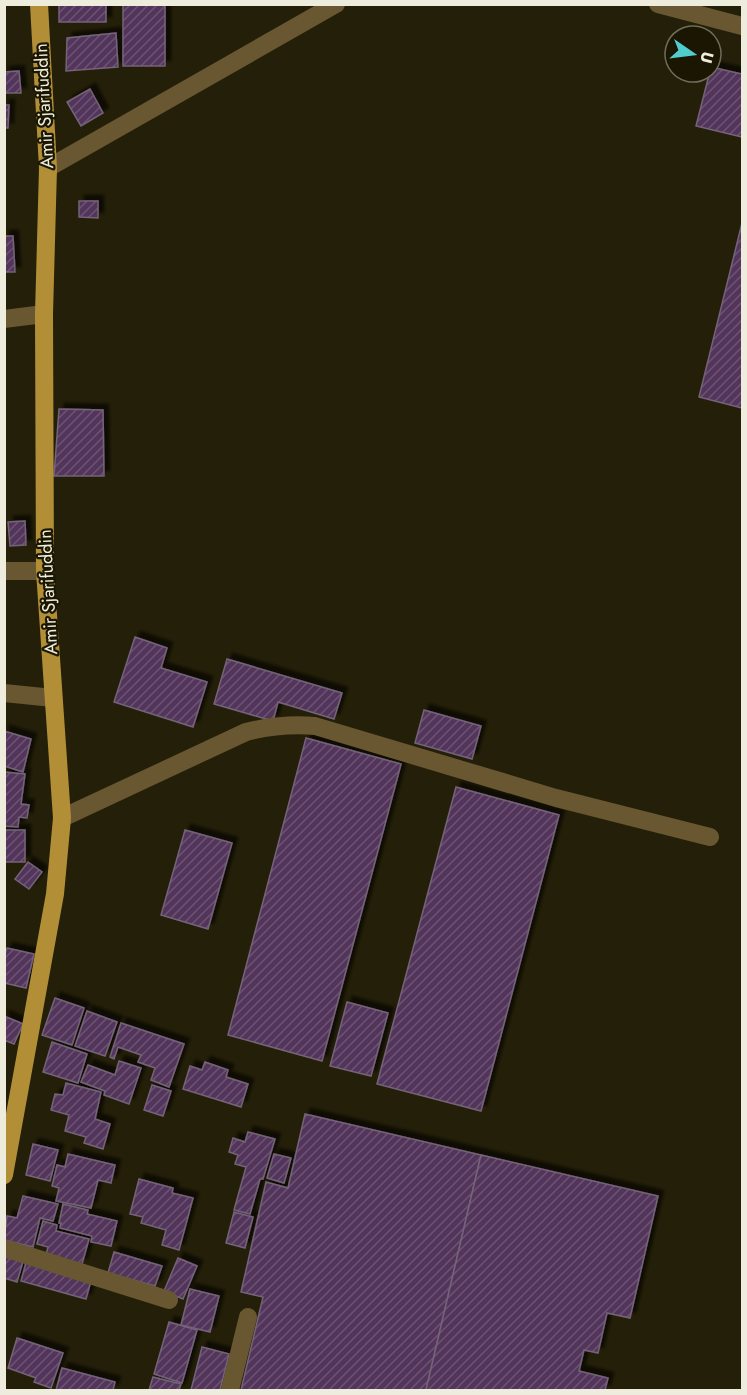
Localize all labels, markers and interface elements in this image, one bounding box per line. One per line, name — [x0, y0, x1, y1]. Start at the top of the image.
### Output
north arrow — [663, 24, 723, 84]
street label: Amir Sjarifuddin — [28, 43, 60, 169]
text: U — [695, 49, 720, 66]
street label: Amir Sjarifuddin — [32, 529, 64, 655]

